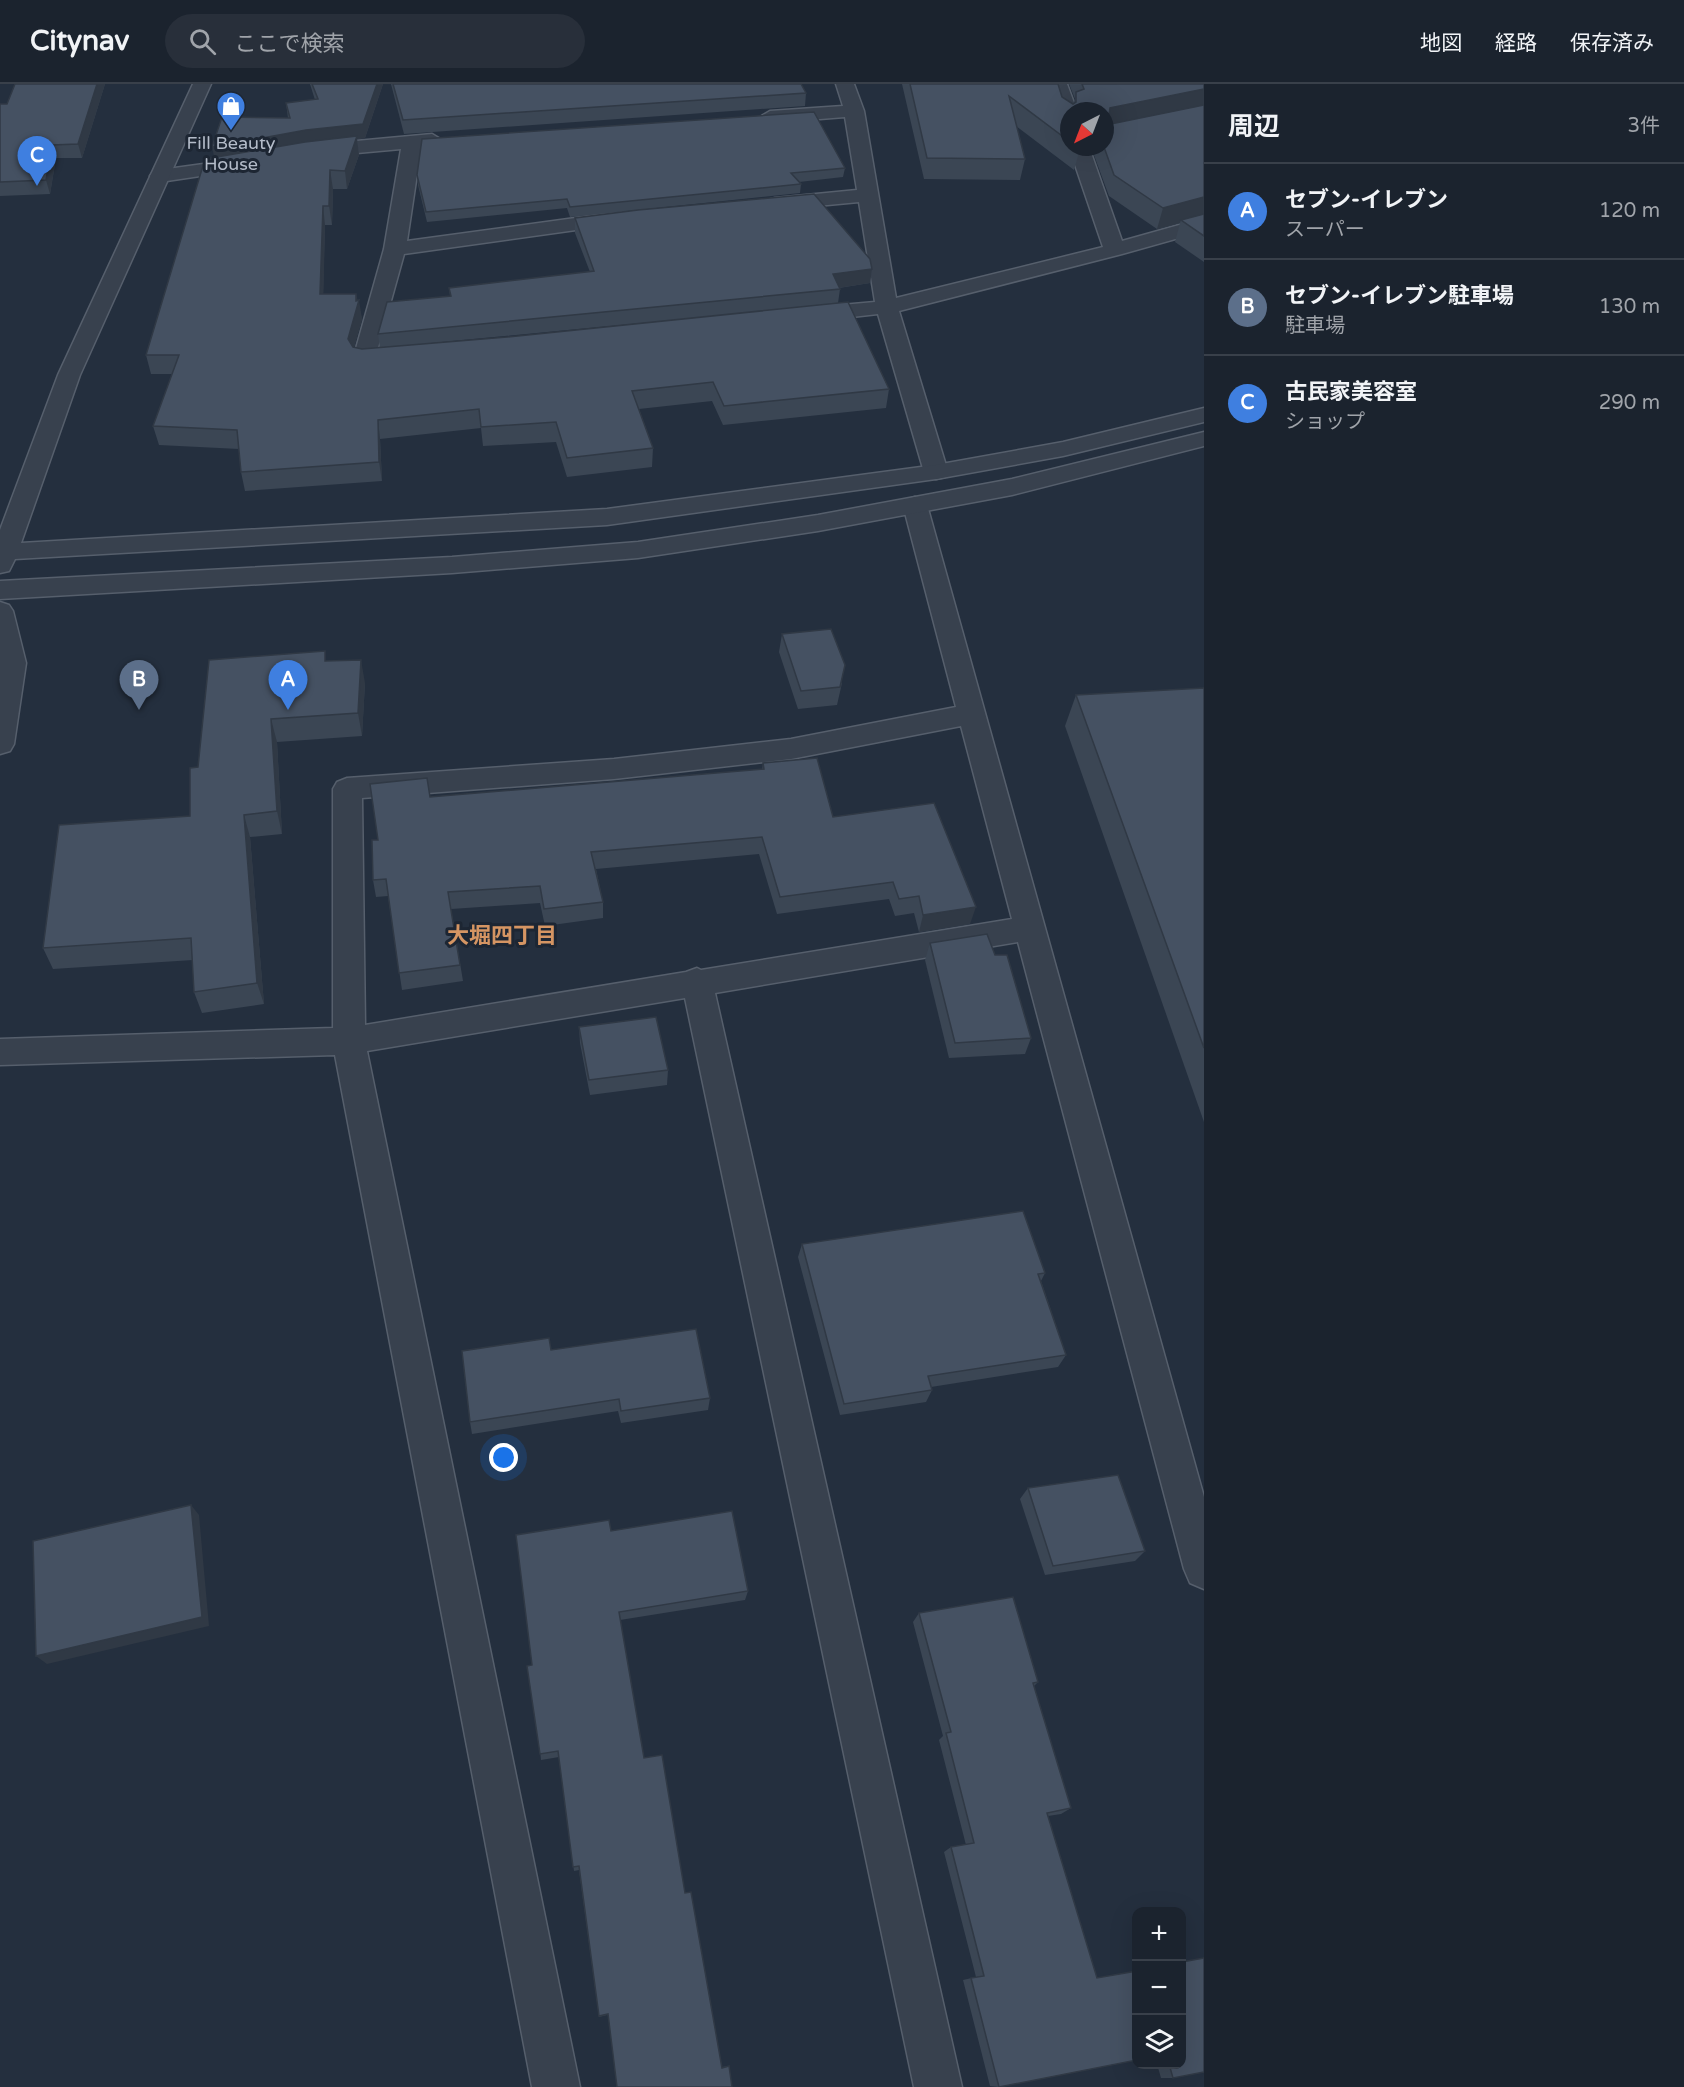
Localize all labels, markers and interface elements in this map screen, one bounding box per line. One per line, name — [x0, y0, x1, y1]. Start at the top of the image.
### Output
search box — [165, 14, 585, 68]
text: Citynav — [30, 24, 129, 58]
icon: search — [186, 25, 219, 58]
text: ここで検索 — [234, 31, 344, 57]
text: 地図 — [1420, 31, 1462, 56]
text: 経路 — [1495, 31, 1537, 56]
text: 保存済み — [1570, 31, 1654, 56]
shop icon: Fill Beauty House — [215, 90, 247, 132]
north arrow — [1060, 102, 1114, 156]
text: 周辺 — [1228, 111, 1280, 142]
text: 3件 — [1627, 114, 1660, 138]
place label: Fill Beauty House — [187, 132, 276, 175]
pin: C — [18, 136, 57, 186]
text: セブン-イレブン — [1285, 187, 1448, 213]
text: A — [1240, 199, 1255, 223]
text: 120 m — [1599, 199, 1660, 223]
text: スーパー — [1285, 218, 1365, 242]
text: セブン-イレブン駐車場 — [1285, 283, 1514, 309]
text: B — [1241, 295, 1254, 319]
text: 130 m — [1599, 295, 1660, 319]
text: 駐車場 — [1285, 314, 1345, 338]
text: 古民家美容室 — [1285, 379, 1417, 405]
text: C — [1241, 391, 1254, 415]
text: 290 m — [1599, 391, 1660, 415]
text: ショップ — [1285, 410, 1365, 434]
pin: B — [120, 660, 158, 710]
pin: A — [268, 660, 308, 710]
district label: 大堀四丁目 — [447, 923, 557, 949]
your location — [489, 1443, 518, 1472]
map controls — [1132, 1907, 1186, 2069]
button: + — [1132, 1907, 1186, 1961]
button: − — [1132, 1961, 1186, 2015]
button: layers — [1132, 2015, 1186, 2069]

